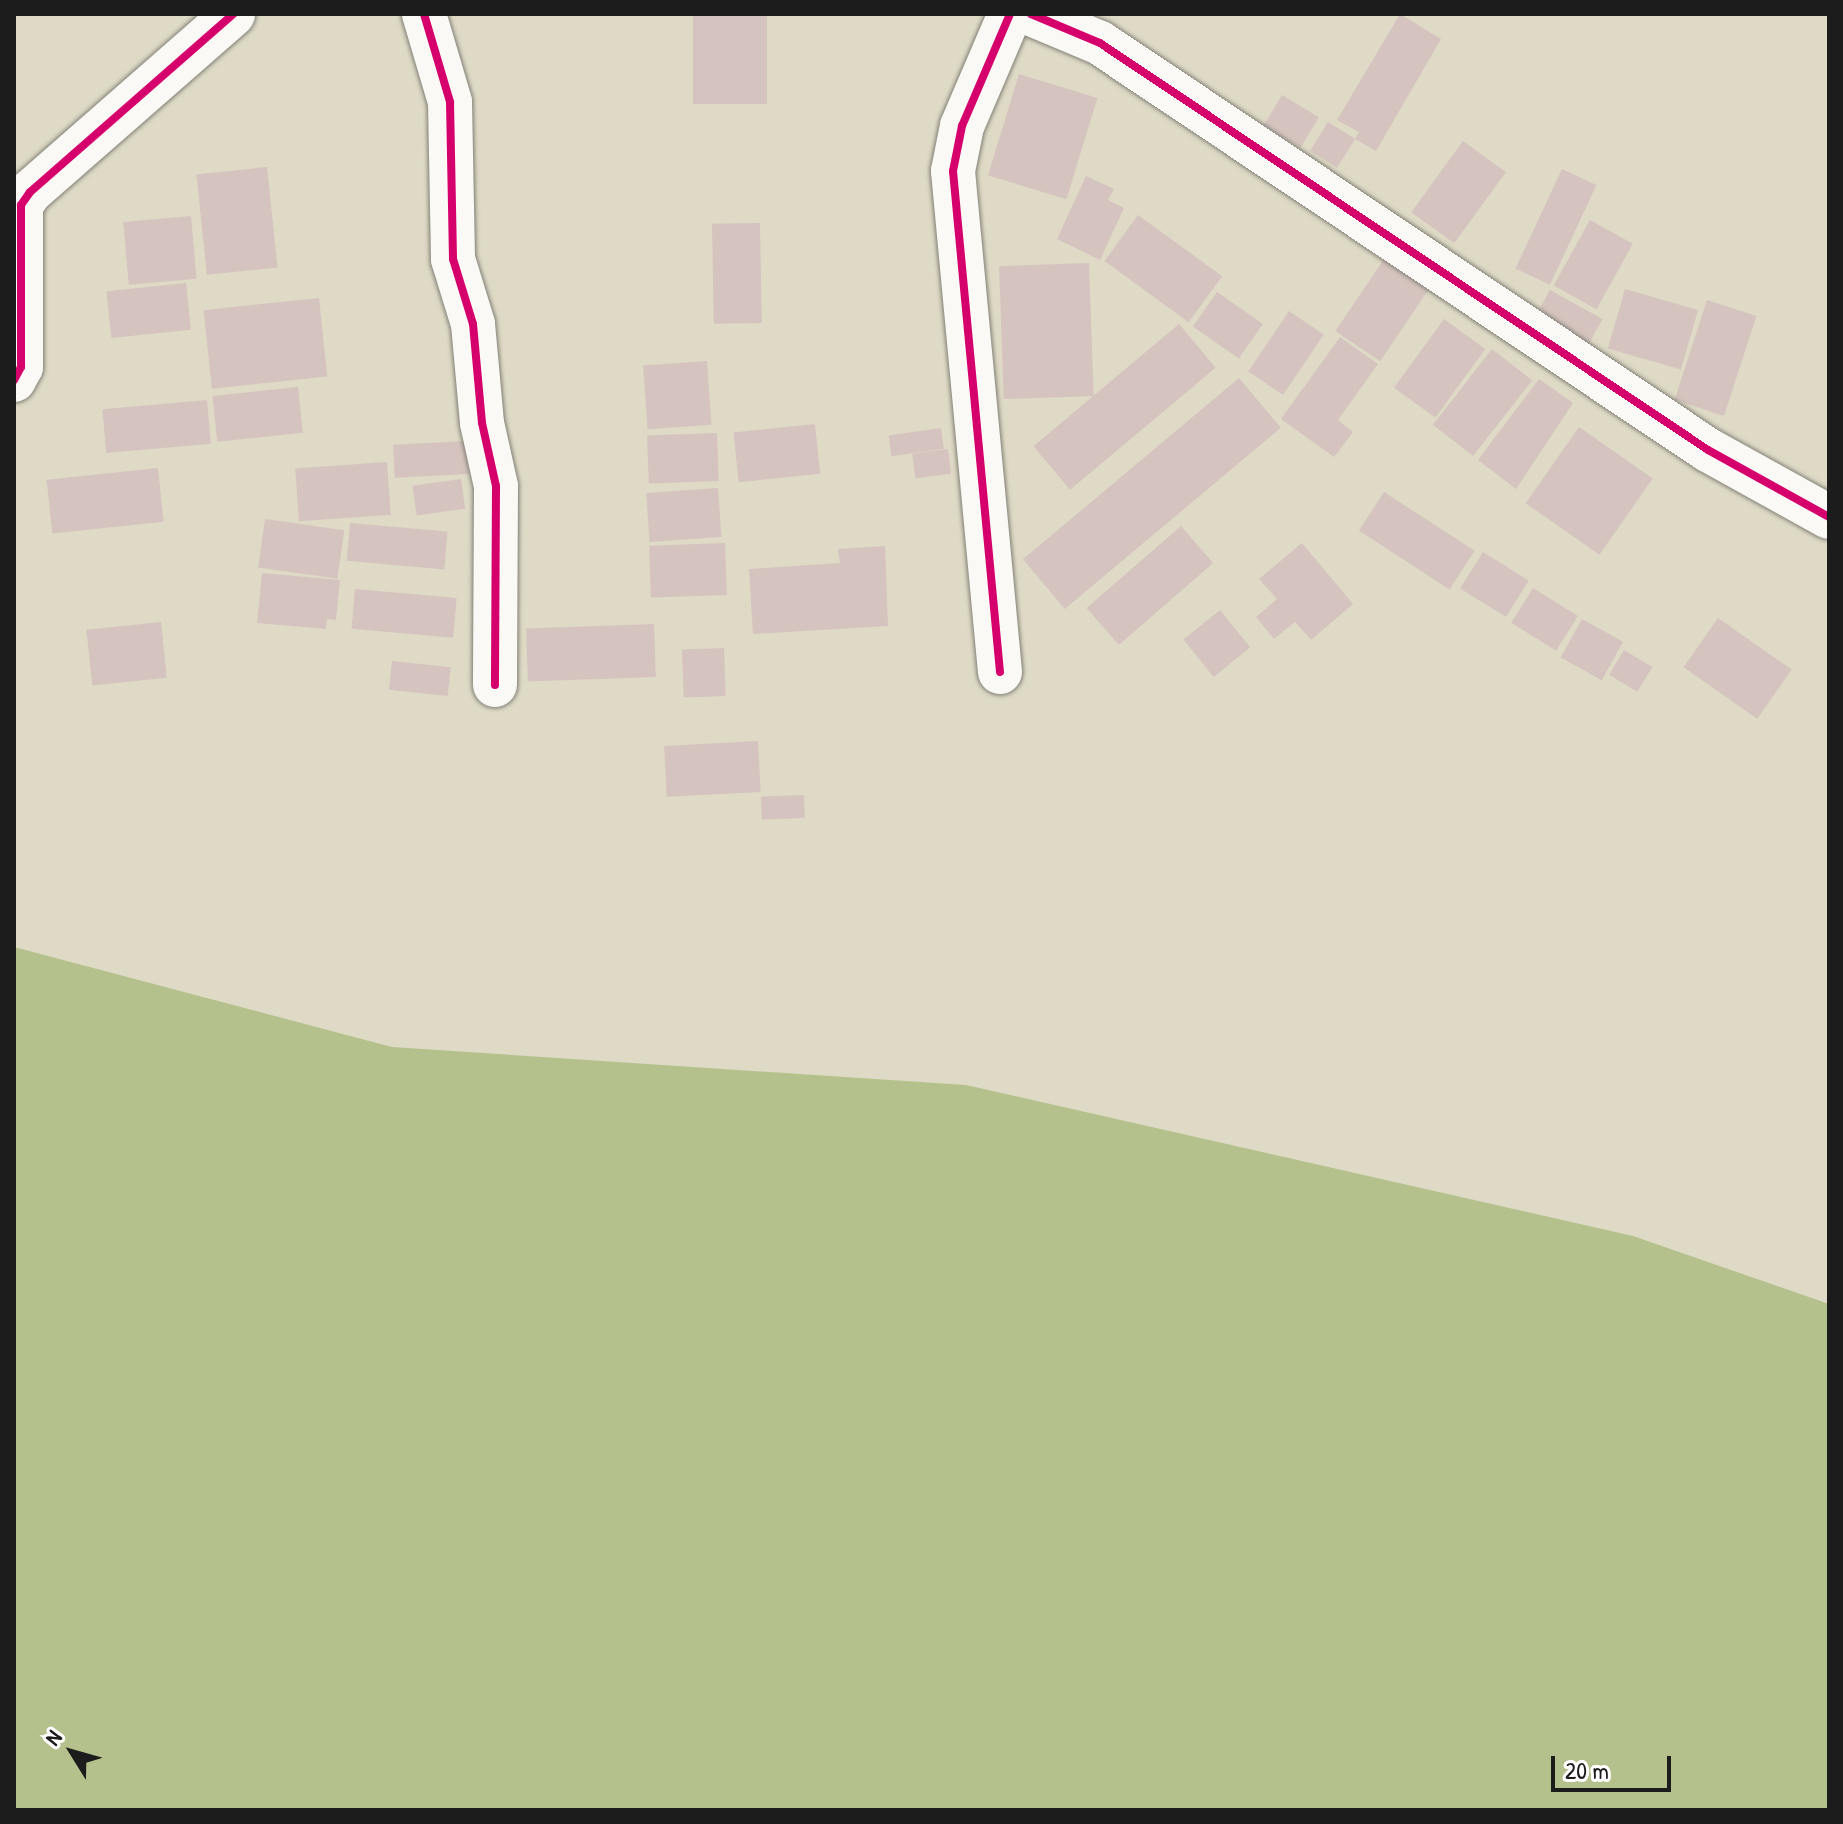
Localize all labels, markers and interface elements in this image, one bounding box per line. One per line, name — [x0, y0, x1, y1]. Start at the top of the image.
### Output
north arrow — [32, 1712, 112, 1792]
text: N — [37, 1724, 68, 1751]
scale bar — [1555, 1740, 1675, 1790]
text: 20 m — [1565, 1754, 1609, 1786]

